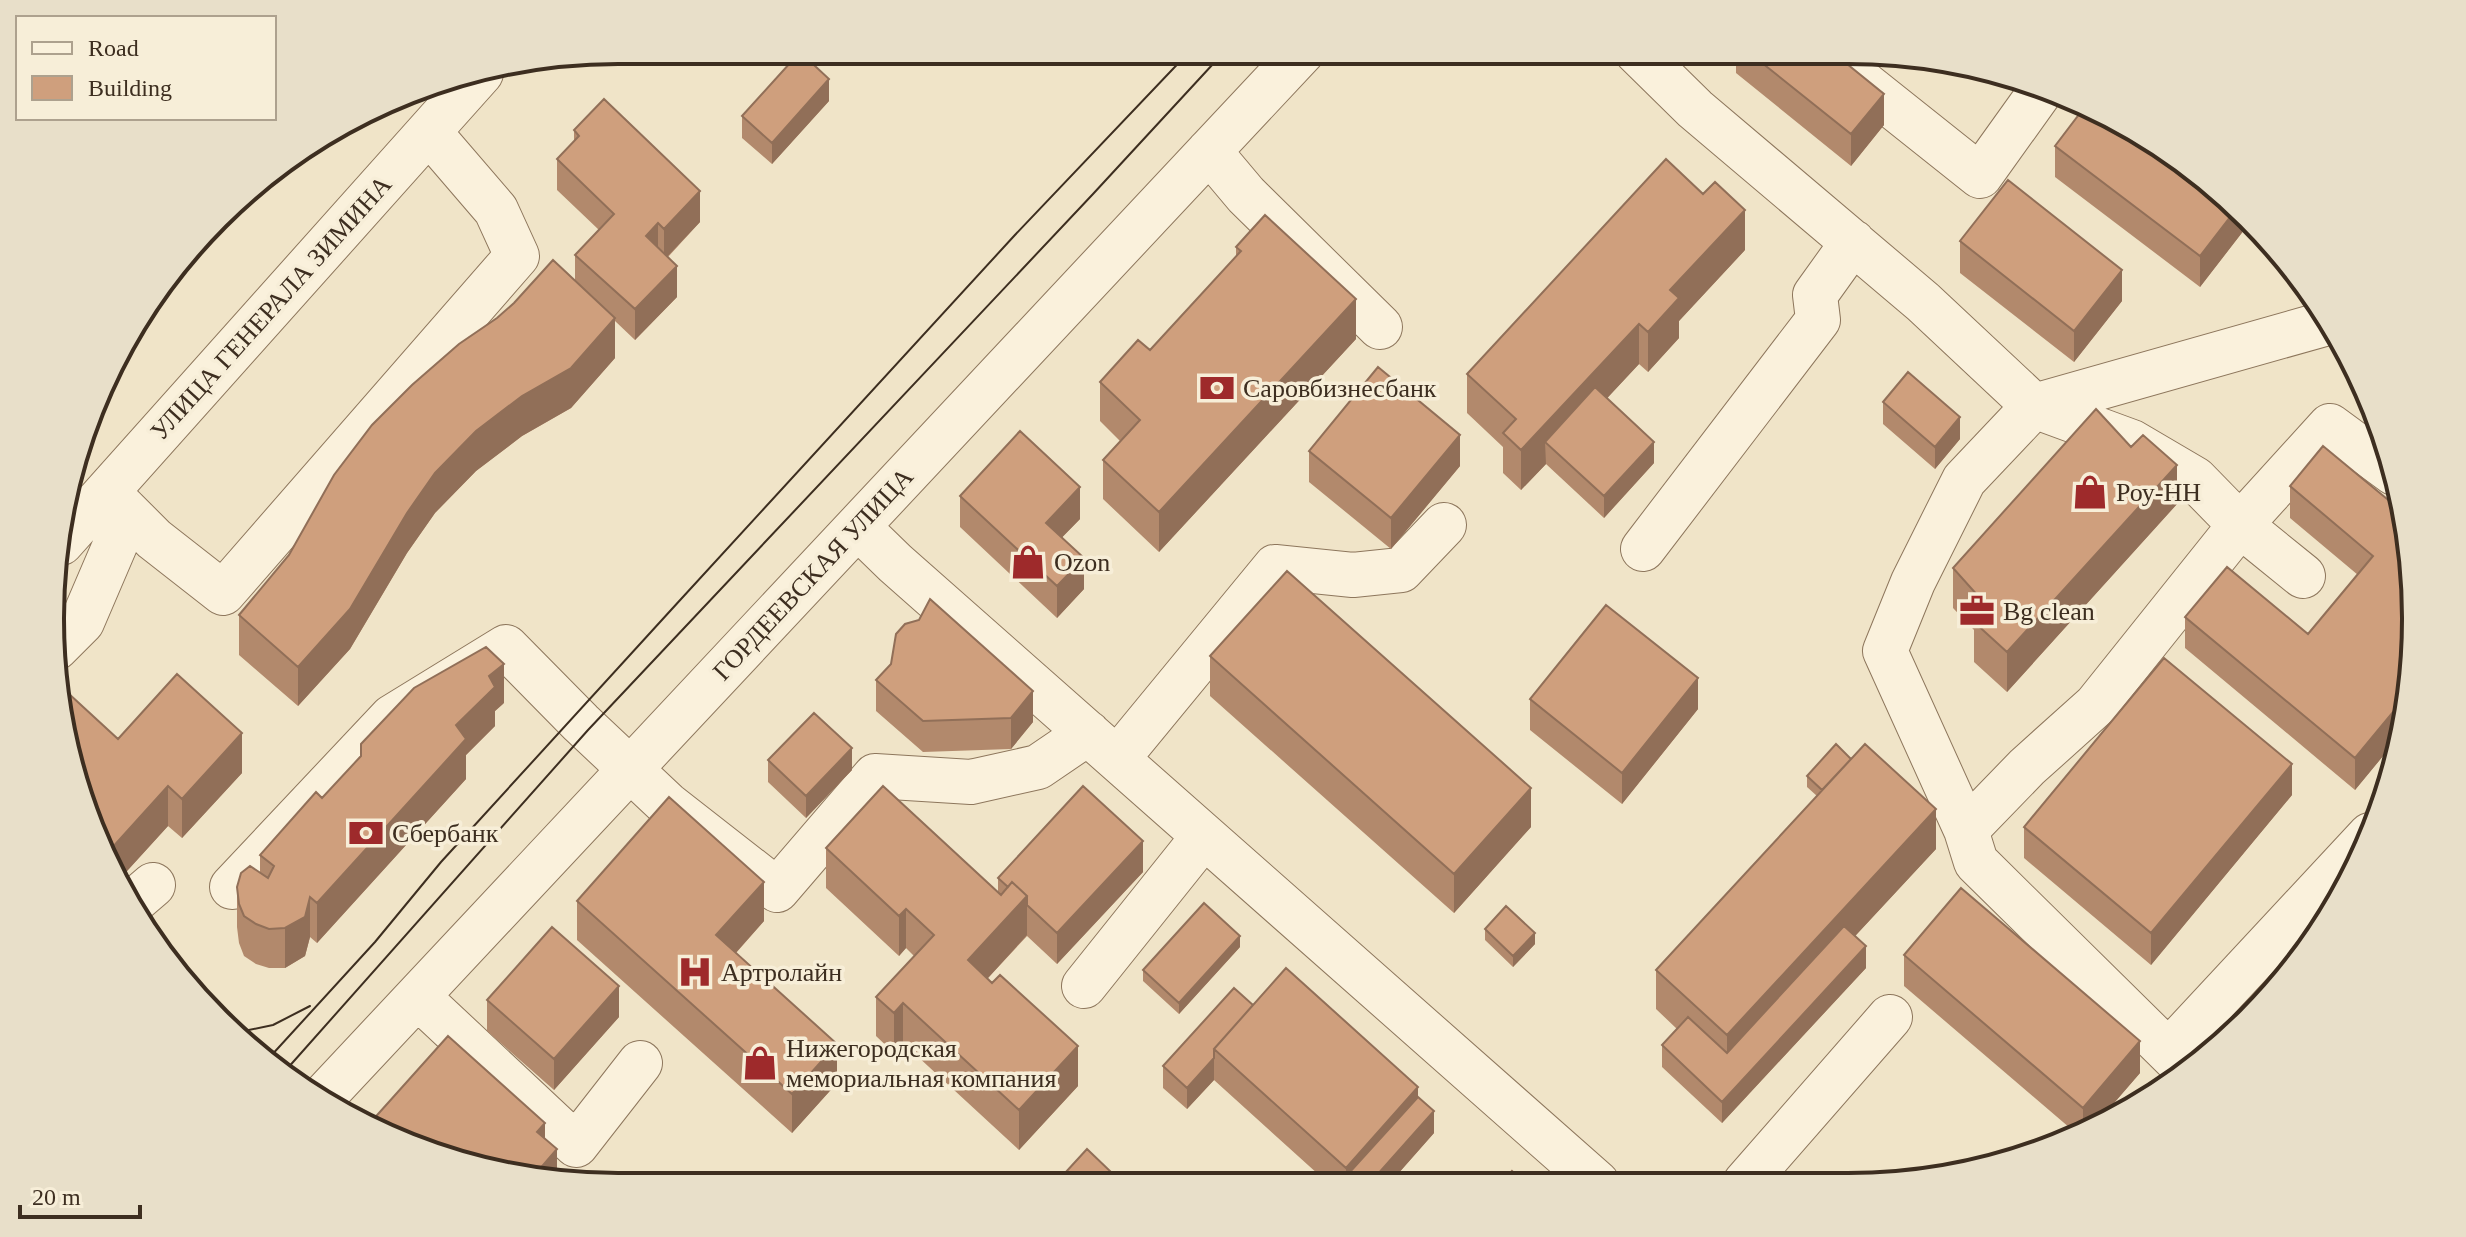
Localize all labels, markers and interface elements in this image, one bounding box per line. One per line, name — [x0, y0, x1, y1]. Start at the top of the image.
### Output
legend — [16, 16, 276, 120]
text: Road — [88, 35, 139, 61]
text: Building — [88, 75, 172, 101]
street label: УЛИЦА ГЕНЕРАЛА ЗИМИНА — [145, 170, 398, 446]
bank icon: Саровбизнесбанк — [1198, 369, 1236, 407]
place label: Саровбизнесбанк — [1243, 374, 1437, 403]
street label: ГОРДЕЕВСКАЯ УЛИЦА — [707, 462, 919, 686]
shop icon: Роу-НН — [2071, 473, 2109, 511]
place label: Роу-НН — [2116, 478, 2201, 507]
shop icon: Ozon — [1009, 543, 1047, 581]
place label: Ozon — [1054, 548, 1110, 577]
office icon: Bg clean — [1958, 592, 1996, 630]
place label: Bg clean — [2003, 597, 2095, 626]
bank icon: Сбербанк — [347, 814, 385, 852]
place label: Сбербанк — [392, 819, 499, 848]
hospital icon: Артролайн — [676, 953, 714, 991]
place label: Артролайн — [721, 958, 842, 987]
place label: Нижегородская мемориальная компания — [786, 1034, 1056, 1093]
shop icon: Нижегородская мемориальная компания — [741, 1044, 779, 1082]
scale bar — [20, 1169, 140, 1219]
text: 20 m — [32, 1184, 81, 1210]

